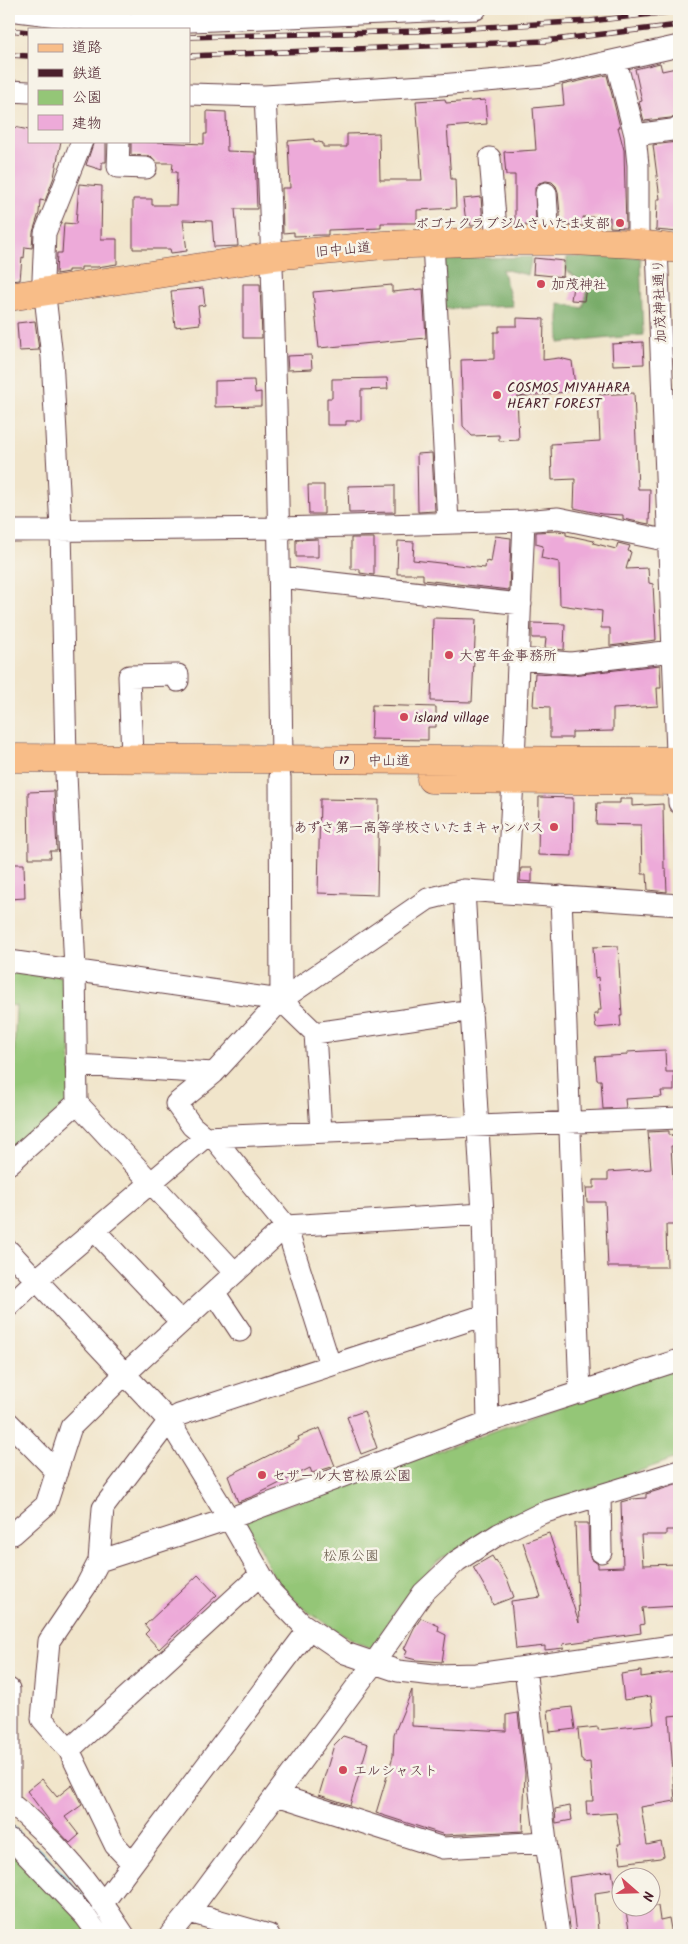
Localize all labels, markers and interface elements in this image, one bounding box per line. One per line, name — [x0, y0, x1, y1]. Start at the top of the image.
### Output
legend — [28, 28, 190, 142]
text: 道路 — [72, 36, 102, 60]
text: 鉄道 — [72, 62, 102, 86]
text: 公園 — [72, 86, 102, 110]
text: 建物 — [72, 112, 102, 136]
place label: ポゴナクラブジムさいたま支部 — [415, 213, 610, 235]
marker: ポゴナクラブジムさいたま支部 — [614, 217, 626, 229]
street label: 旧中山道 — [314, 237, 372, 263]
street label: 加茂神社通り — [648, 259, 672, 343]
place label: 加茂神社 — [551, 274, 607, 296]
marker: 加茂神社 — [535, 278, 547, 290]
place label: COSMOS MIYAHARA HEART FOREST — [507, 377, 631, 415]
marker: COSMOS MIYAHARA HEART FOREST — [491, 389, 503, 401]
place label: 大宮年金事務所 — [459, 645, 557, 667]
marker: 大宮年金事務所 — [443, 649, 455, 661]
place label: island village — [414, 707, 490, 729]
marker: island village — [398, 711, 410, 723]
road number: 17 — [334, 750, 354, 770]
street label: 中山道 — [368, 750, 410, 772]
place label: あずさ第一高等学校さいたまキャンパス — [293, 817, 544, 839]
marker: あずさ第一高等学校さいたまキャンパス — [548, 821, 560, 833]
place label: セザール大宮松原公園 — [272, 1465, 411, 1487]
marker: セザール大宮松原公園 — [256, 1469, 268, 1481]
park label: 松原公園 — [323, 1545, 379, 1567]
place label: エルシャスト — [353, 1760, 438, 1782]
marker: エルシャスト — [337, 1764, 349, 1776]
north arrow — [610, 1866, 660, 1916]
text: N — [635, 1888, 659, 1904]

